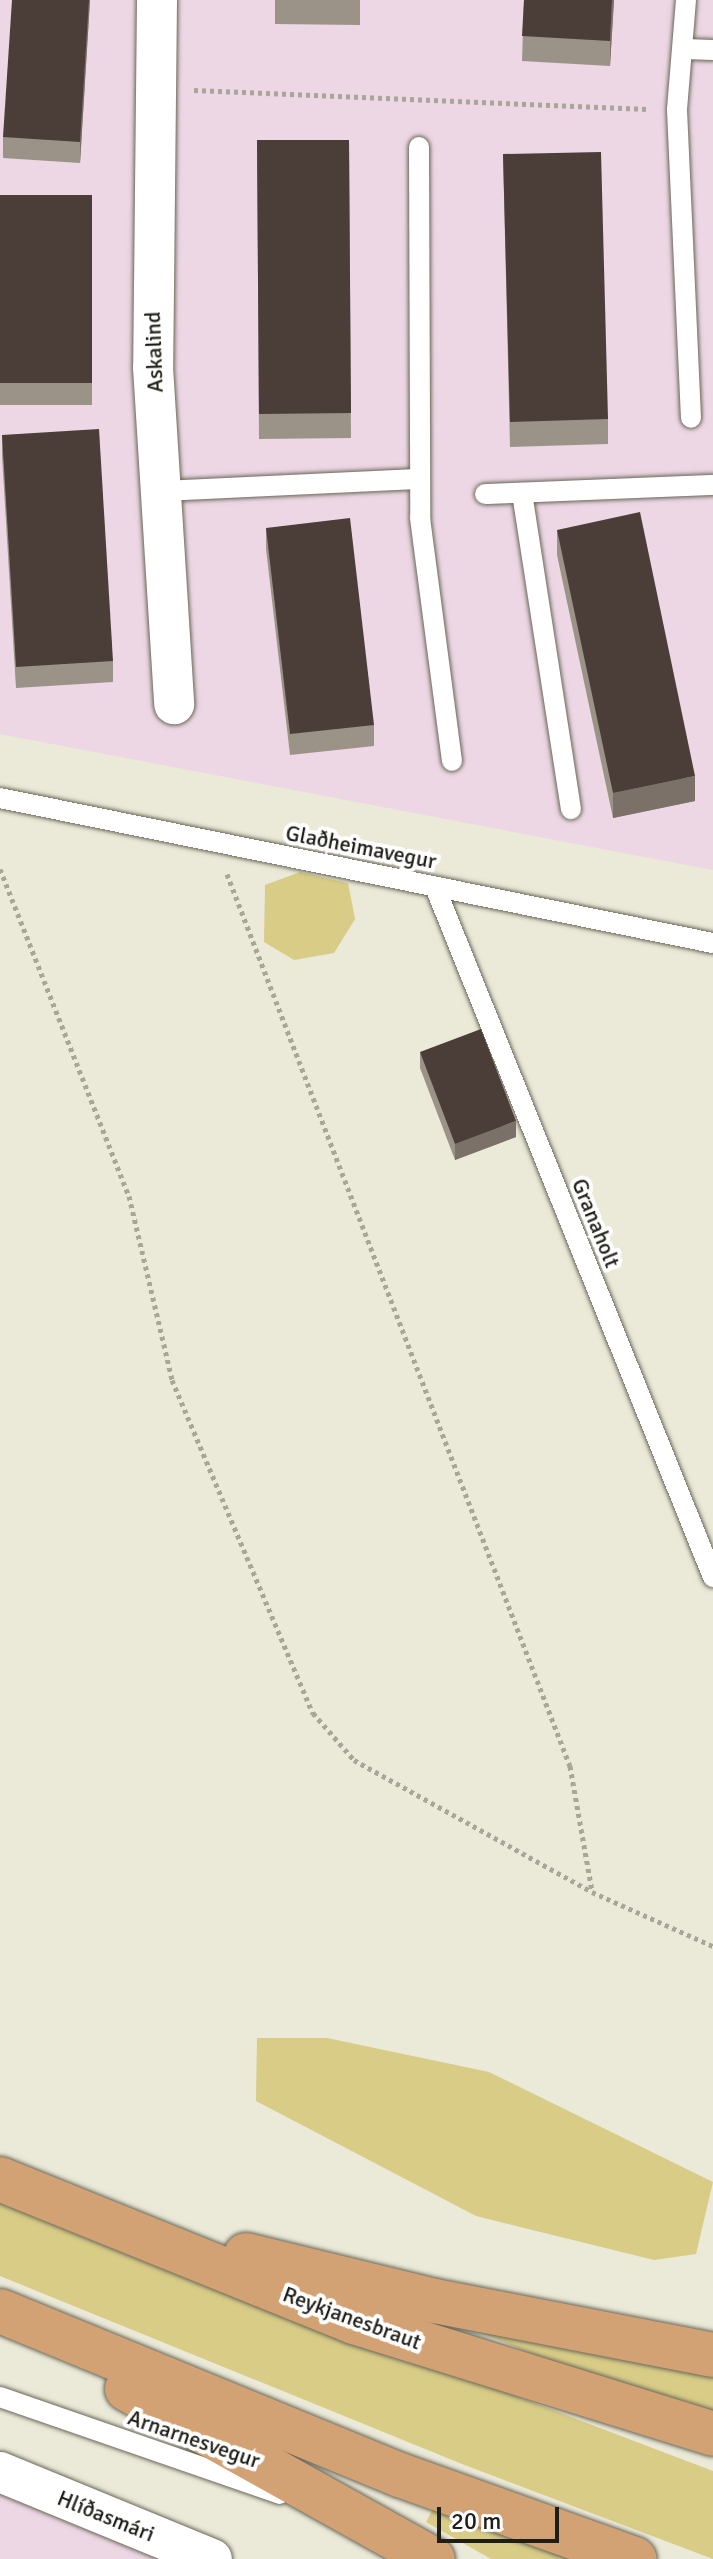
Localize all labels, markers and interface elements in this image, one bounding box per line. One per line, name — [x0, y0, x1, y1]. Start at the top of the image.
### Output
street label: Askalind — [139, 311, 169, 393]
street label: Glaðheimavegur — [283, 819, 439, 875]
street label: Granaholt — [566, 1175, 626, 1271]
street label: Reykjanesbraut — [279, 2281, 425, 2355]
street label: Arnarnesvegur — [125, 2404, 263, 2474]
street label: Hlíðasmári — [54, 2485, 158, 2547]
scale bar — [441, 2491, 563, 2541]
text: 20 m — [451, 2506, 501, 2536]

